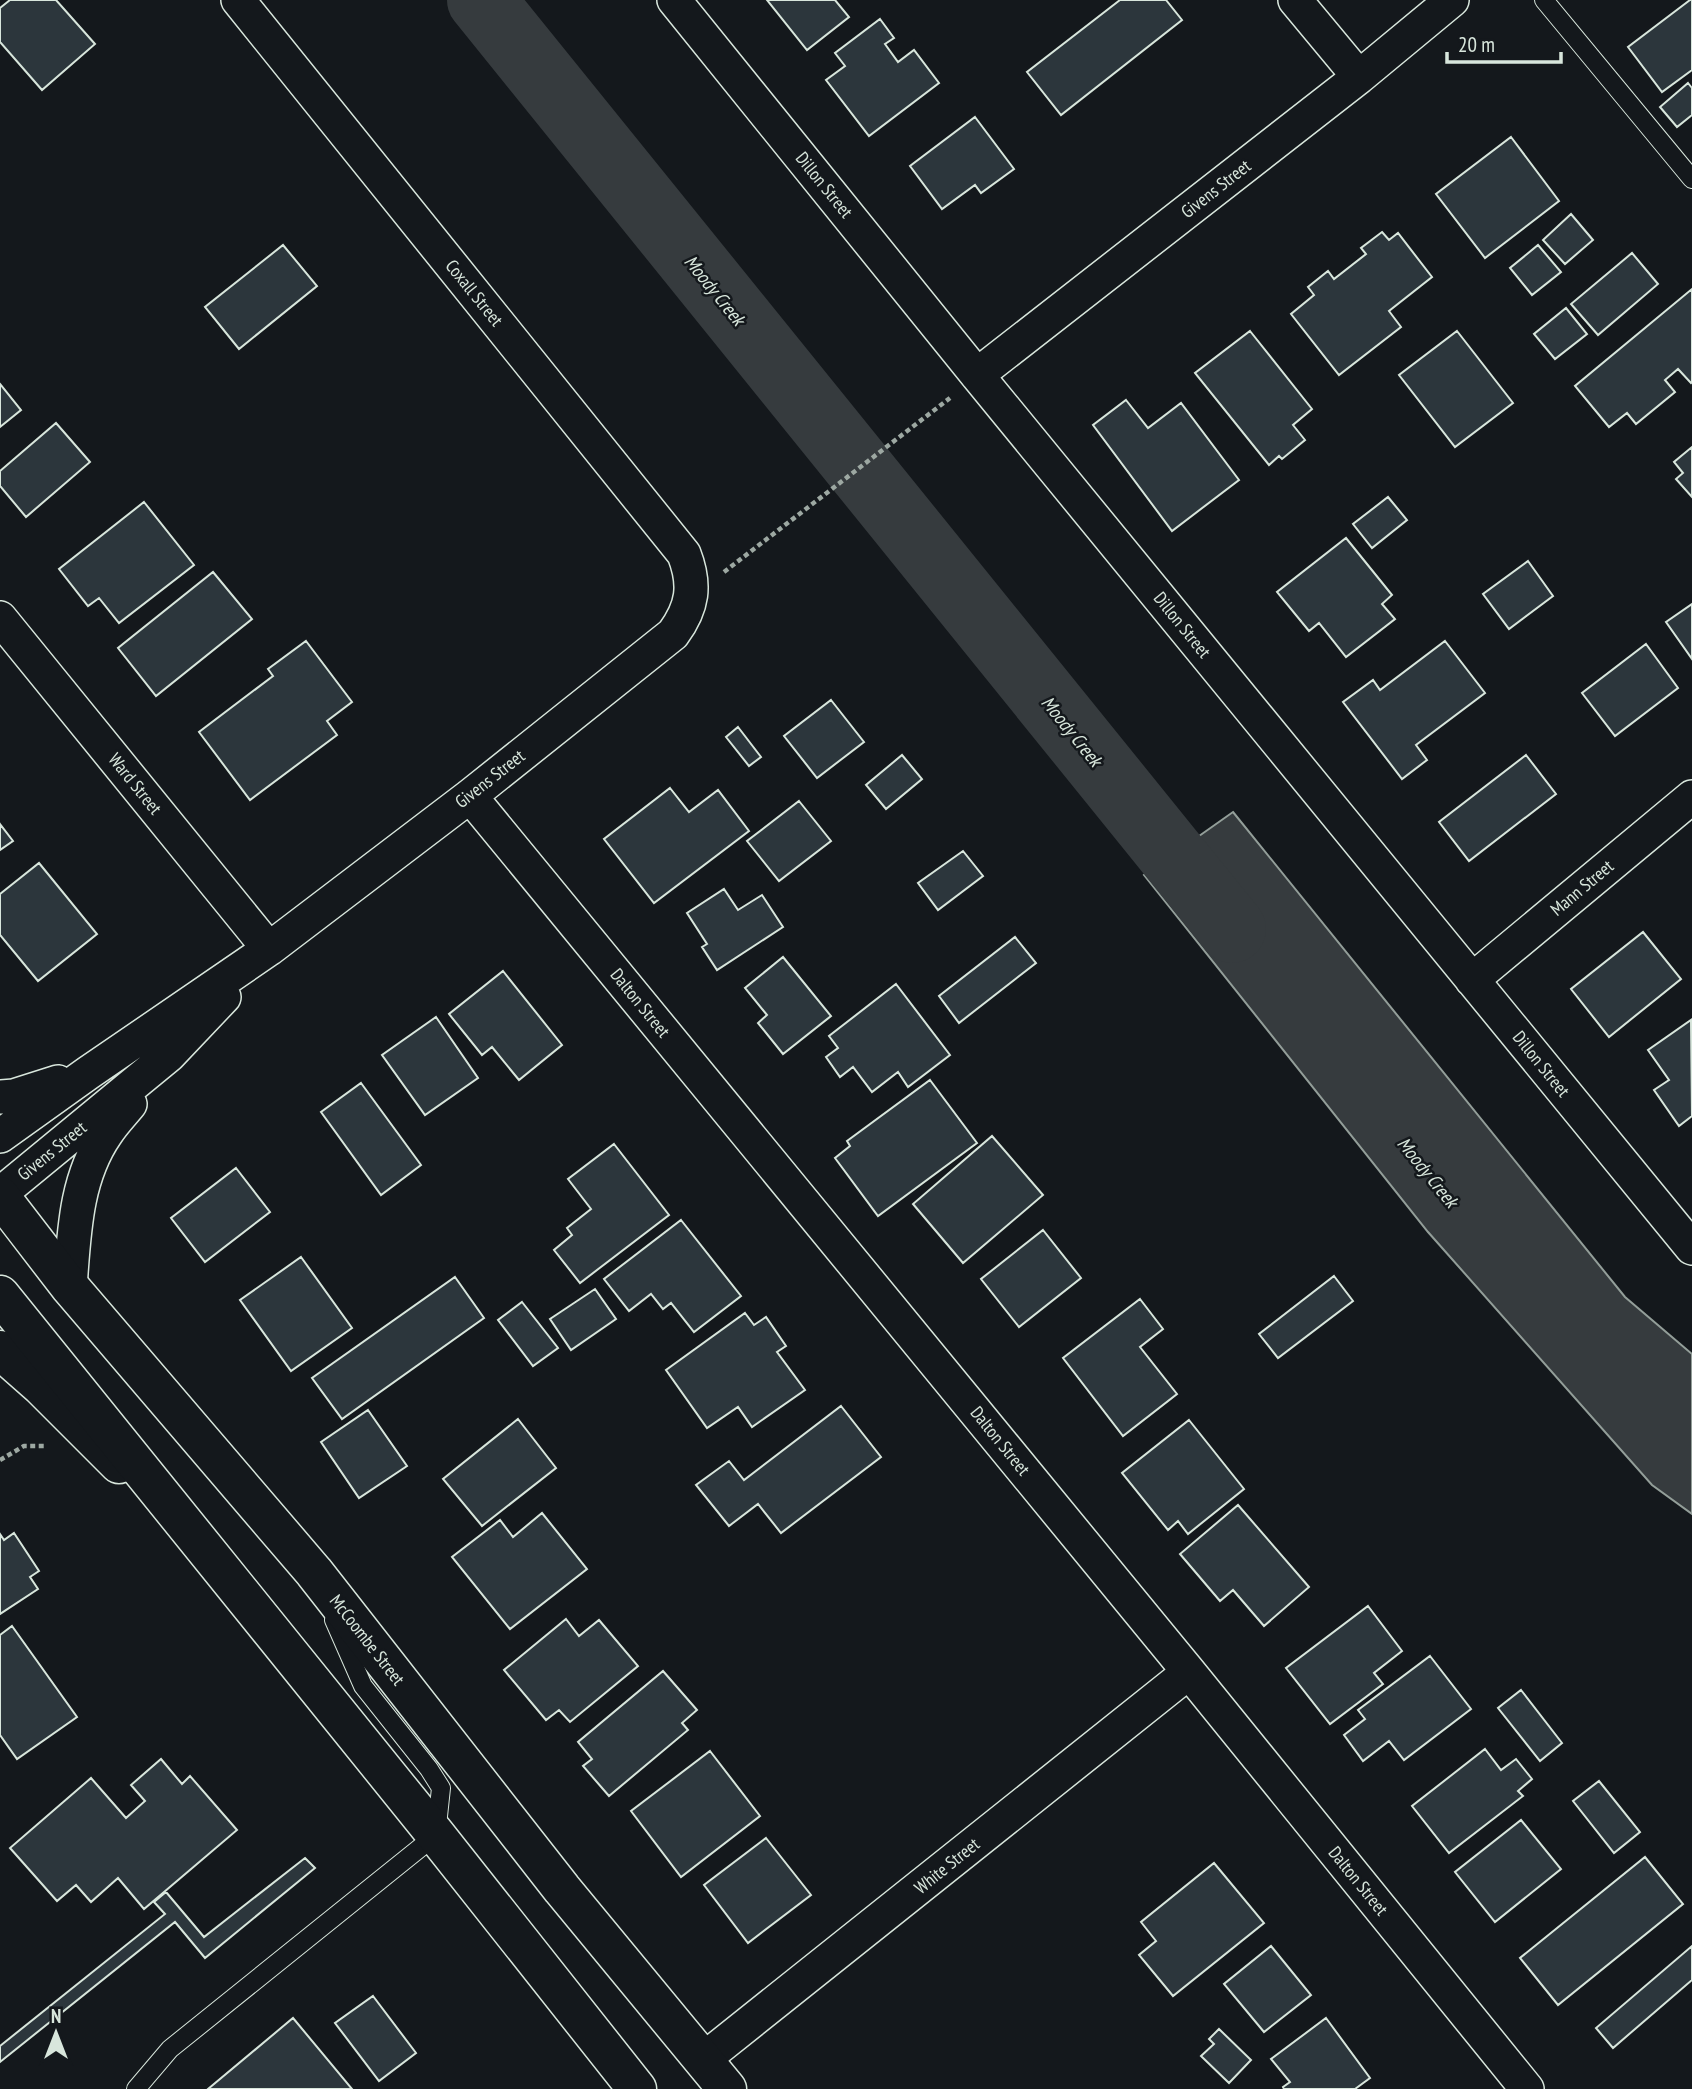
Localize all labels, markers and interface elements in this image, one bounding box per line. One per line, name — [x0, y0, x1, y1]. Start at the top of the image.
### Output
scale bar — [1447, 21, 1561, 65]
text: 20 m — [1458, 31, 1495, 58]
street label: Dillon Street — [791, 147, 858, 222]
street label: Givens Street — [1176, 154, 1255, 223]
water label: Moody Creek — [679, 250, 752, 332]
street label: Coxall Street — [441, 255, 508, 331]
street label: Dillon Street — [1149, 587, 1216, 662]
water label: Moody Creek — [1036, 691, 1109, 773]
street label: Givens Street — [450, 744, 529, 813]
street label: Ward Street — [104, 748, 167, 819]
street label: Mann Street — [1545, 854, 1618, 921]
street label: Dalton Street — [606, 963, 675, 1042]
street label: Dillon Street — [1508, 1026, 1575, 1101]
street label: Givens Street — [12, 1116, 91, 1185]
water label: Moody Creek — [1392, 1132, 1465, 1214]
street label: Dalton Street — [966, 1401, 1035, 1480]
street label: McCoombe Street — [325, 1590, 410, 1690]
street label: White Street — [909, 1832, 984, 1899]
street label: Dalton Street — [1324, 1841, 1393, 1920]
north arrow — [21, 1998, 91, 2068]
text: N — [51, 2004, 61, 2028]

